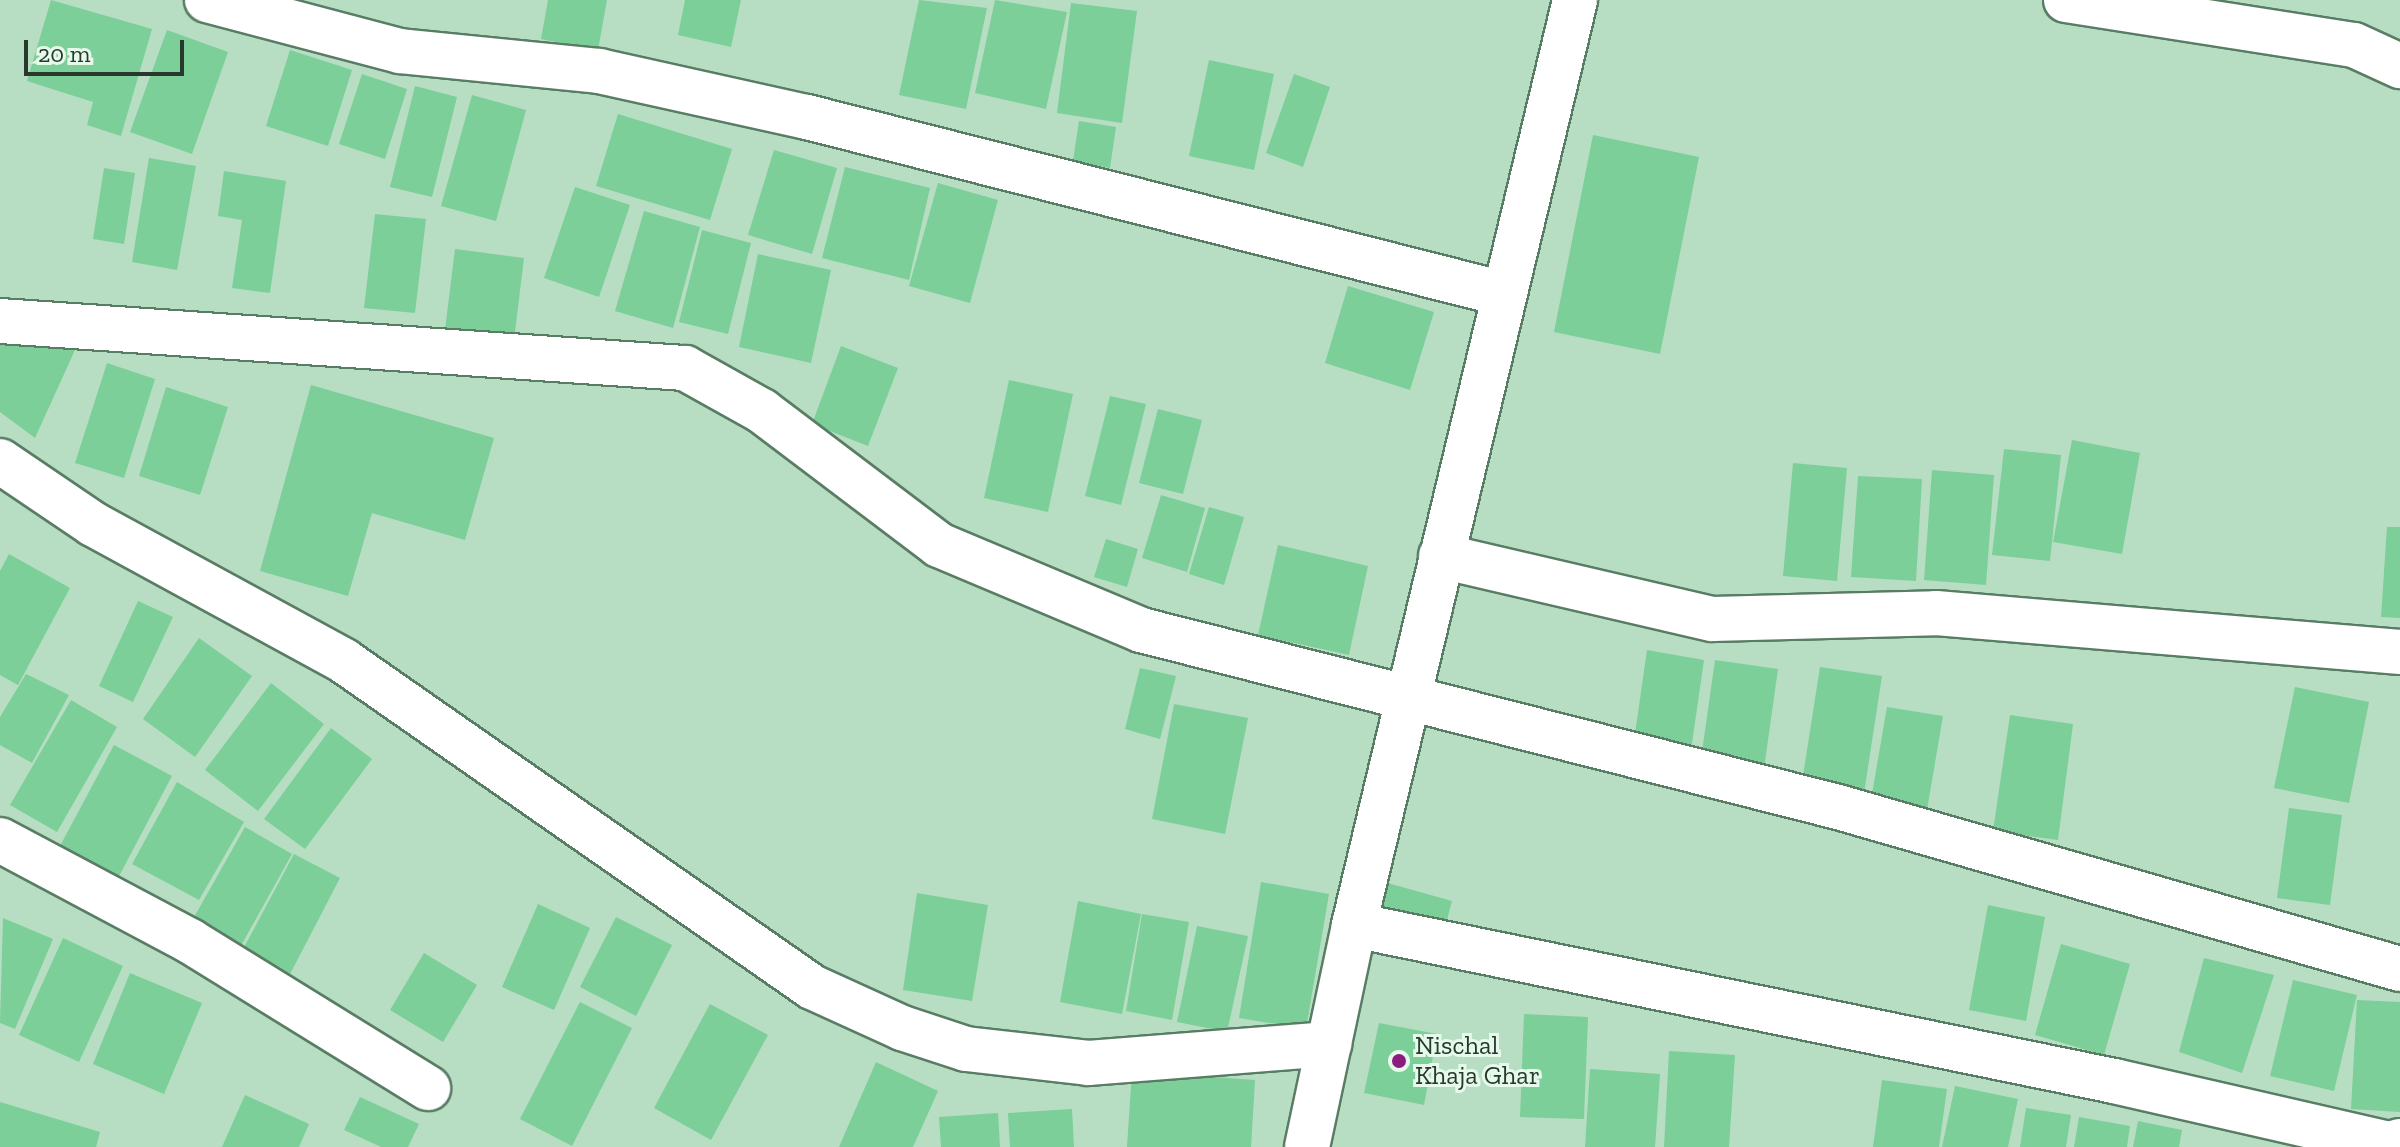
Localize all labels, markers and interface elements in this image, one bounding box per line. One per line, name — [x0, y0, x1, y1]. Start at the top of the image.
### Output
scale bar — [28, 24, 188, 74]
text: 20 m — [38, 39, 90, 68]
place label: Nischal Khaja Ghar — [1415, 1030, 1540, 1092]
marker: Nischal Khaja Ghar — [1390, 1052, 1408, 1070]

